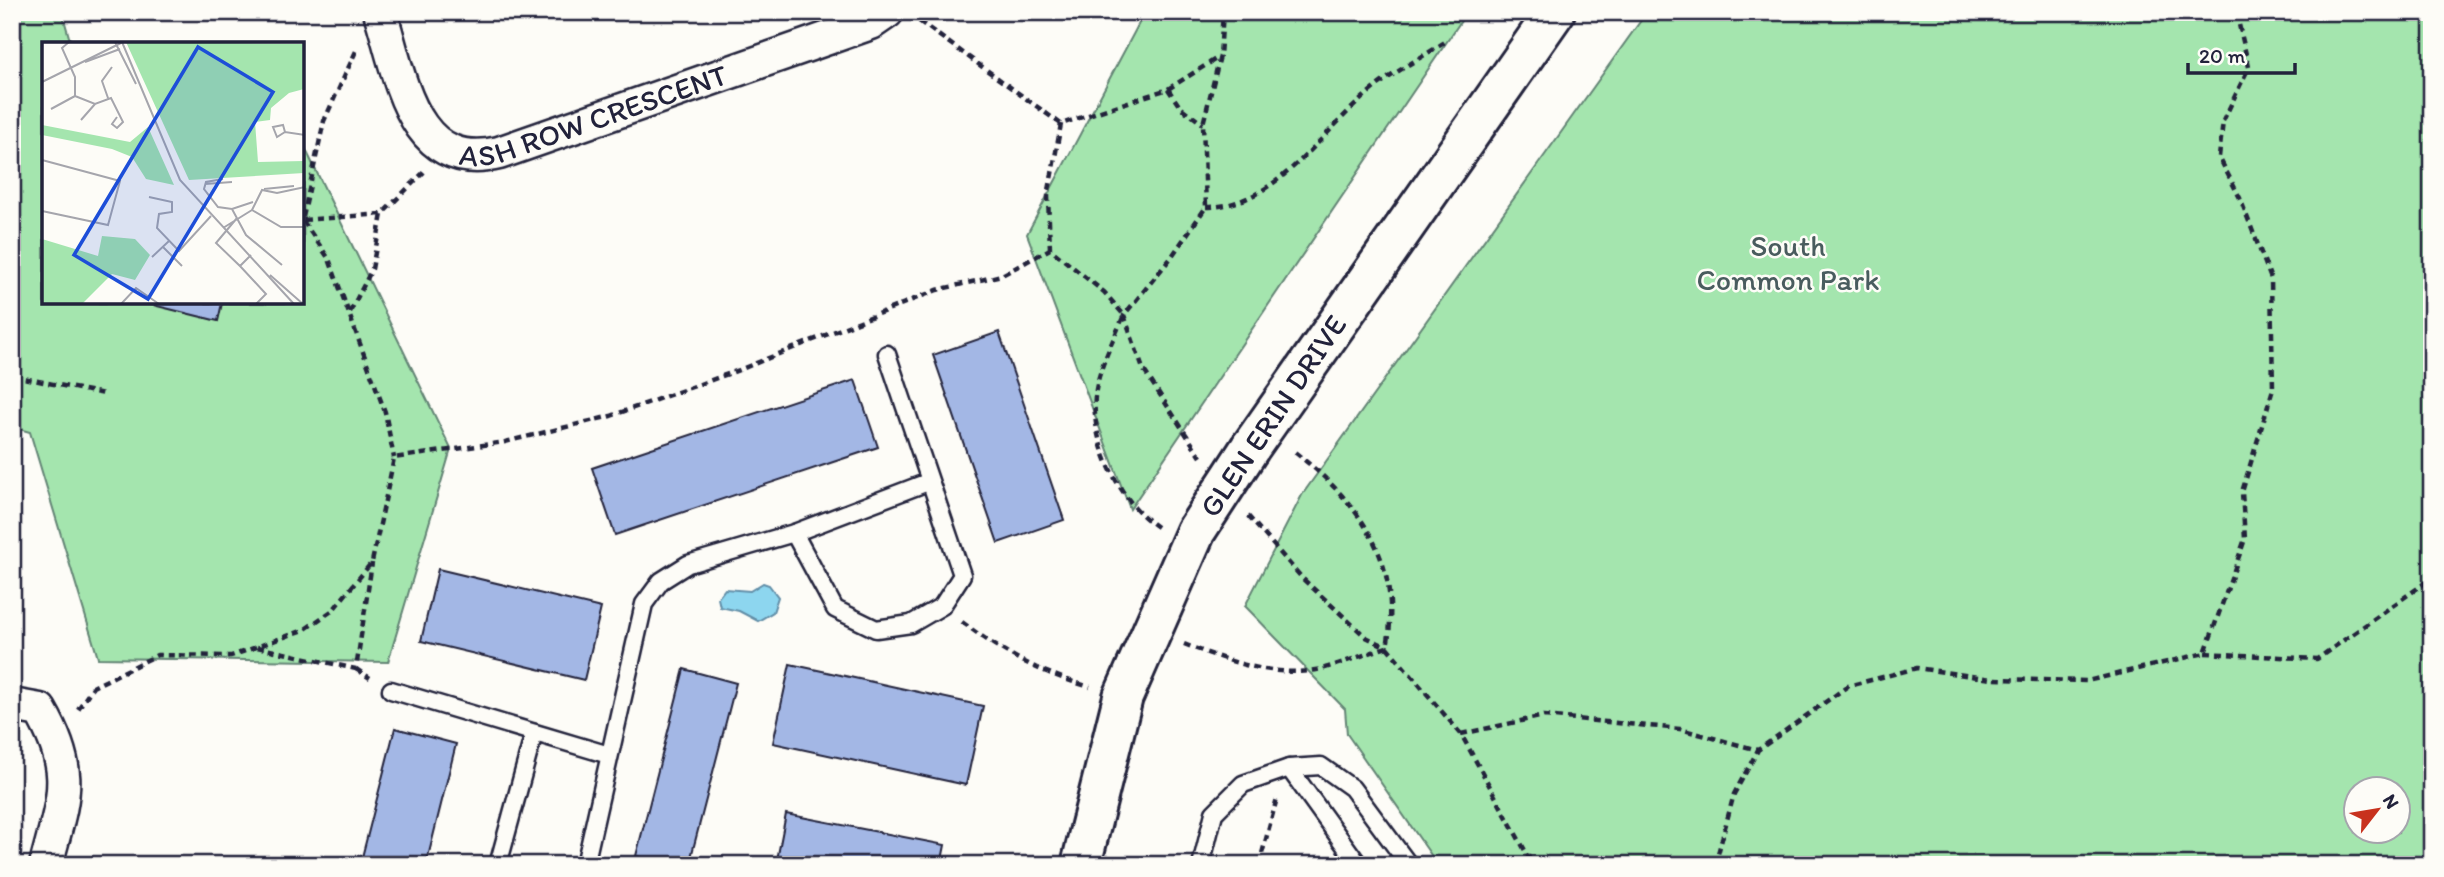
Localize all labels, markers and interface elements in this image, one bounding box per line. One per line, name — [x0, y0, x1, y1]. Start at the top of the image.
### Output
scale bar — [2188, 32, 2295, 76]
inset map — [42, 42, 304, 304]
text: 20 m — [2199, 43, 2246, 68]
street label: ASH ROW CRESCENT — [458, 56, 732, 174]
park label: South Common Park — [1697, 227, 1879, 298]
street label: GLEN ERIN DRIVE — [1191, 307, 1354, 524]
north arrow — [2342, 776, 2412, 846]
text: N — [2378, 790, 2404, 813]

